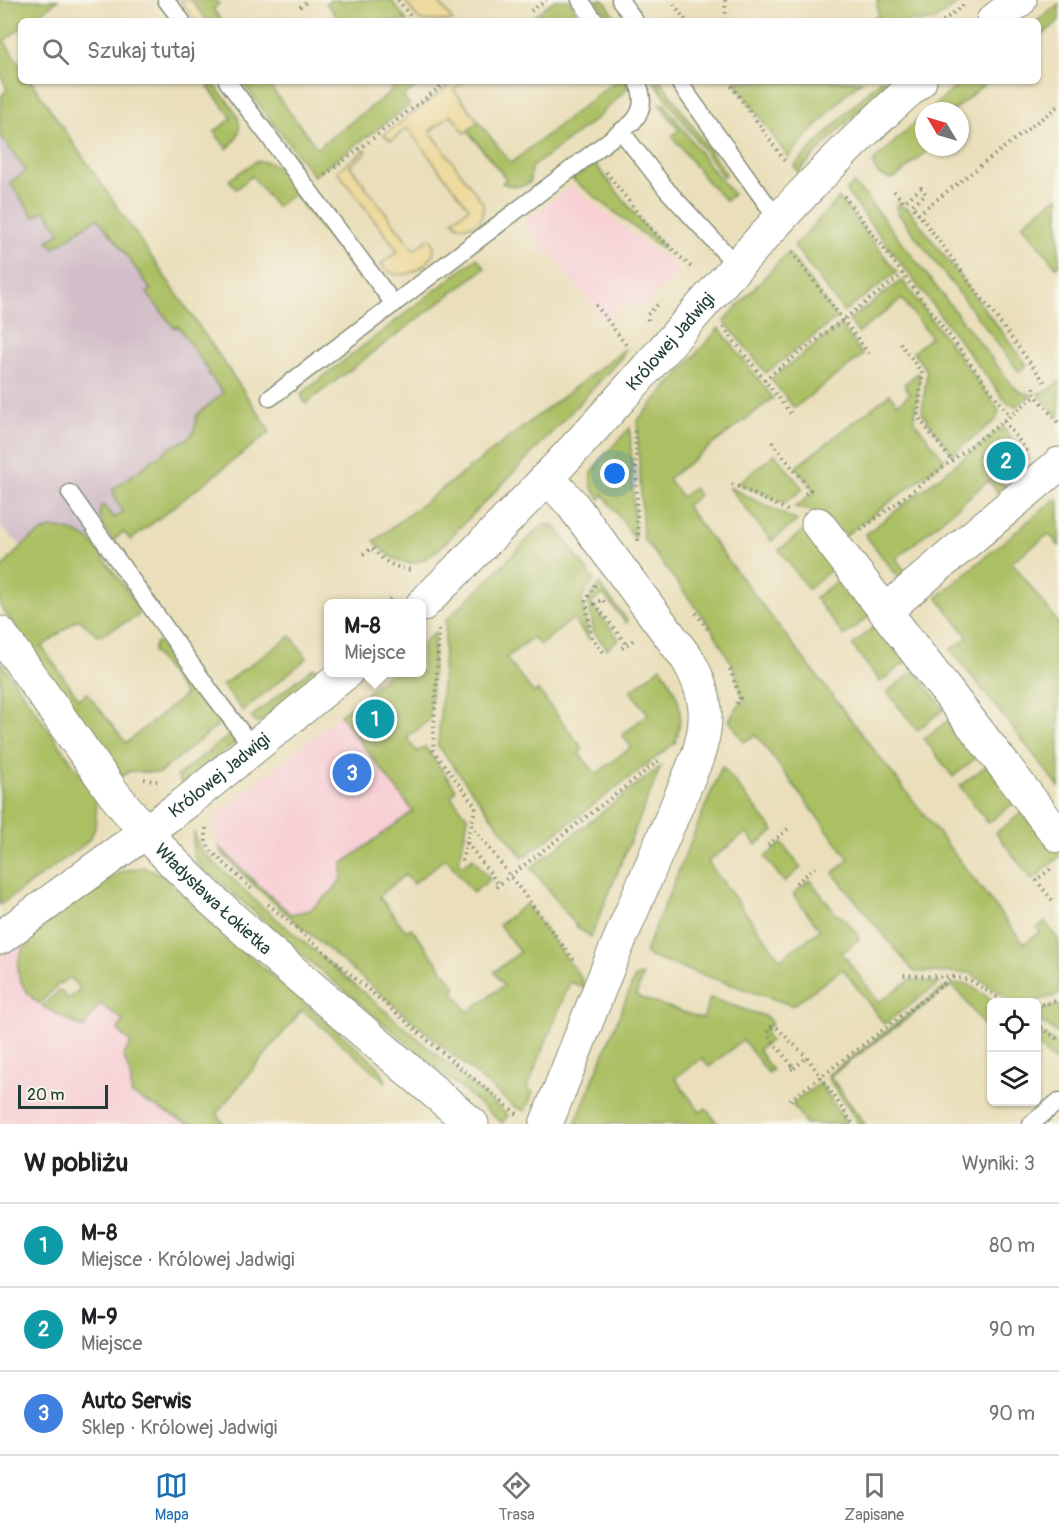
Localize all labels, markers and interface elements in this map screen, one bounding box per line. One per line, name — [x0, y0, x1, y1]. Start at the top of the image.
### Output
search box — [18, 18, 1041, 84]
icon: search — [39, 35, 72, 68]
text: Szukaj tutaj — [87, 37, 196, 65]
north arrow — [915, 102, 969, 156]
street label: Królowej Jadwigi — [621, 288, 720, 396]
pin: 2 — [986, 438, 1026, 484]
your location — [600, 459, 629, 488]
popup — [324, 599, 426, 677]
text: M-8 — [344, 612, 381, 640]
text: Miejsce — [344, 640, 406, 665]
pin: 1 — [356, 696, 394, 742]
street label: Królowej Jadwigi — [164, 728, 274, 823]
pin: 3 — [332, 750, 372, 796]
street label: Władysława Łokietka — [150, 838, 276, 960]
map controls — [987, 998, 1041, 1106]
button: locate — [987, 998, 1041, 1052]
button: layers — [987, 1052, 1041, 1106]
scale bar — [18, 1082, 108, 1110]
text: 20 m — [27, 1085, 65, 1105]
text: W pobliżu — [24, 1147, 128, 1179]
text: Wyniki: 3 — [962, 1151, 1035, 1176]
text: M-8 — [81, 1219, 117, 1247]
text: 1 — [40, 1233, 47, 1258]
text: 80 m — [989, 1233, 1035, 1258]
text: Miejsce · Królowej Jadwigi — [81, 1247, 295, 1272]
text: M-9 — [81, 1303, 118, 1331]
text: 2 — [38, 1317, 49, 1342]
text: 90 m — [989, 1317, 1035, 1342]
text: Miejsce — [81, 1331, 142, 1356]
text: Auto Serwis — [81, 1387, 191, 1415]
text: 3 — [38, 1401, 49, 1426]
text: 90 m — [989, 1401, 1035, 1426]
text: Sklep · Królowej Jadwigi — [81, 1415, 277, 1440]
tab: Mapa — [155, 1469, 189, 1525]
tab: Trasa — [498, 1469, 535, 1525]
tab: Zapisane — [844, 1469, 904, 1525]

